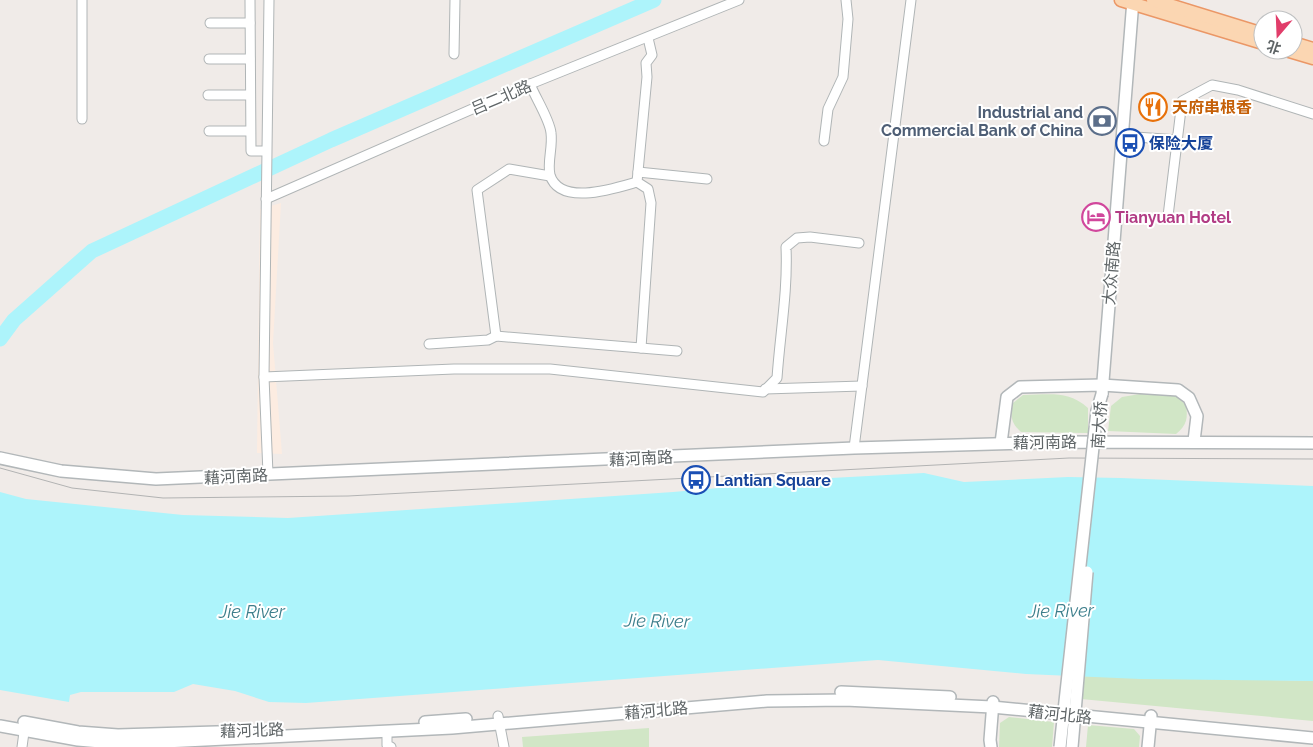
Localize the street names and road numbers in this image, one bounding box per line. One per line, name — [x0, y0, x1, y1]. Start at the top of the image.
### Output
street label: 吕二北路 — [468, 76, 534, 119]
street label: 大众南路 — [1099, 240, 1124, 306]
street label: 南大桥 — [1088, 400, 1111, 450]
street label: 藉河南路 — [1013, 432, 1077, 453]
street label: 藉河南路 — [609, 447, 673, 470]
street label: 藉河南路 — [204, 465, 268, 488]
street label: 藉河北路 — [623, 698, 689, 723]
street label: 藉河北路 — [1027, 702, 1093, 727]
street label: 藉河北路 — [220, 720, 284, 741]

